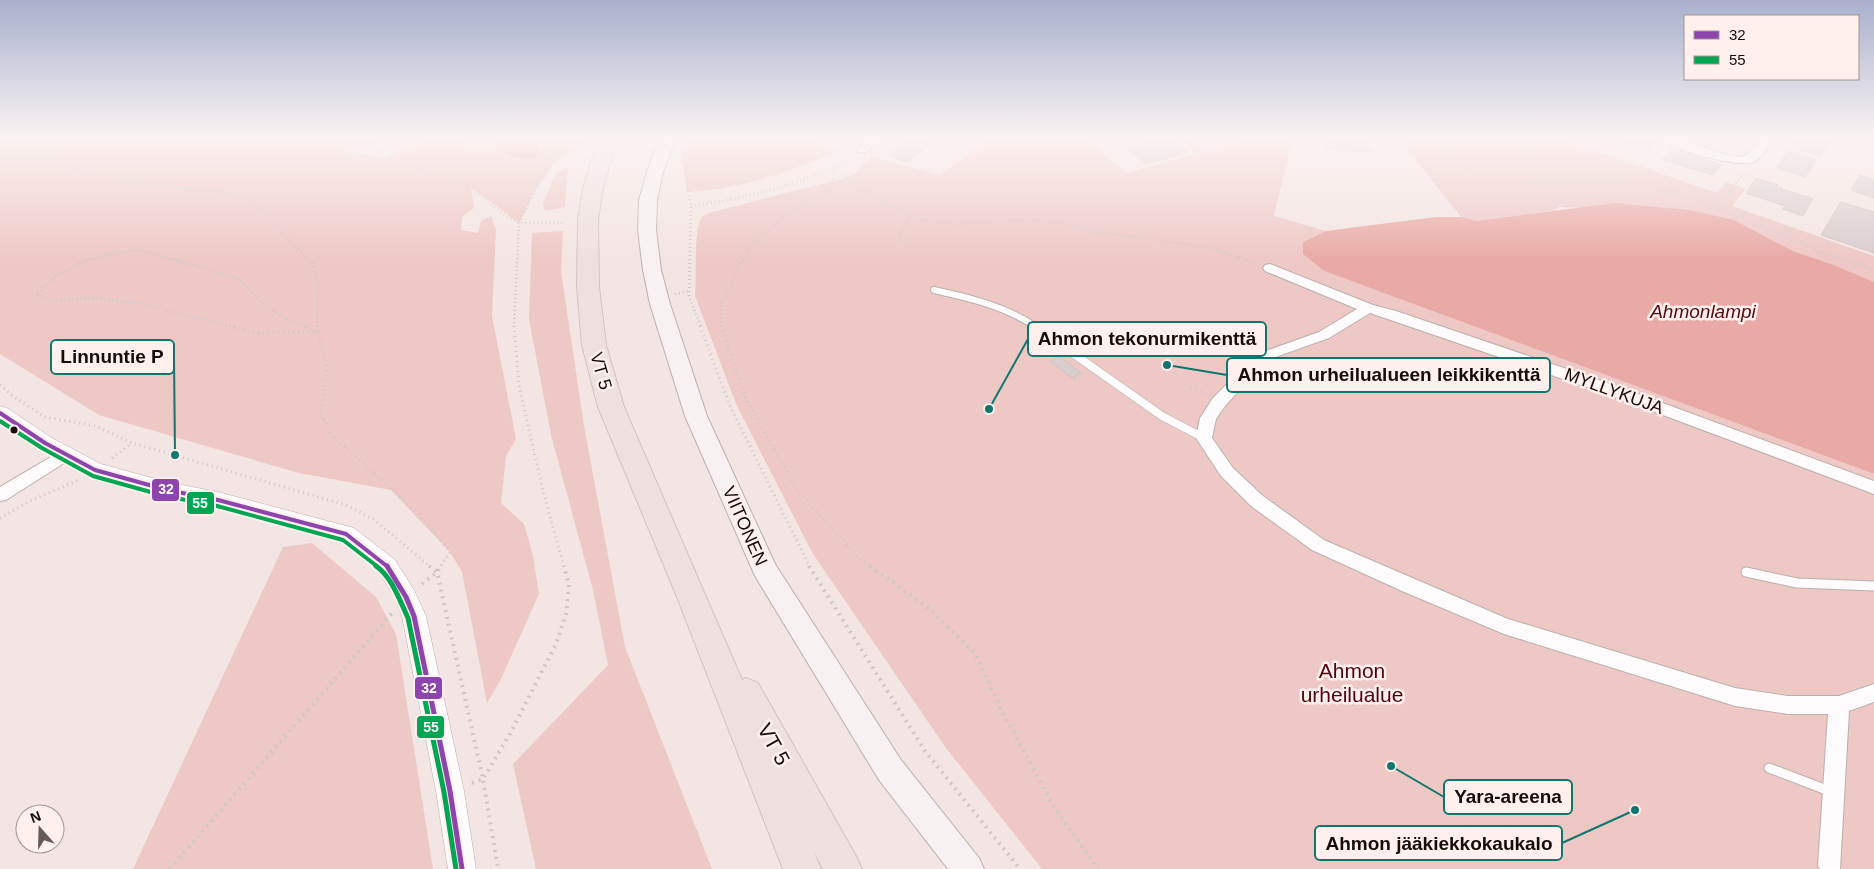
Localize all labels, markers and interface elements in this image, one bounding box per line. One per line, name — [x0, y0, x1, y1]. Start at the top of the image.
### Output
legend — [1684, 15, 1859, 80]
text: 32 — [1729, 26, 1746, 43]
text: 55 — [1729, 51, 1746, 68]
water label: Ahmonlampi — [1649, 301, 1757, 322]
callout: Ahmon tekonurmikenttä — [1028, 322, 1266, 356]
text: Ahmon tekonurmikenttä — [1038, 328, 1257, 349]
callout: Linnuntie P — [51, 340, 174, 374]
text: Linnuntie P — [60, 346, 164, 367]
street label: VT 5 — [586, 350, 616, 392]
callout: Ahmon urheilualueen leikkikenttä — [1227, 358, 1550, 392]
text: Ahmon urheilualueen leikkikenttä — [1237, 364, 1541, 385]
street label: MYLLYKUJA — [1562, 364, 1666, 418]
unlabelled marker — [9, 425, 19, 435]
line badge: 32 — [151, 478, 180, 502]
text: 32 — [158, 481, 174, 497]
street label: VIITONEN — [719, 483, 771, 569]
line badge: 55 — [186, 491, 215, 515]
text: 55 — [192, 495, 208, 511]
park label: Ahmon urheilualue — [1301, 659, 1403, 706]
line badge: 32 — [414, 676, 443, 700]
text: 32 — [421, 680, 437, 696]
line badge: 55 — [416, 715, 445, 739]
text: 55 — [423, 719, 439, 735]
street label: VT 5 — [753, 719, 795, 769]
callout: Yara-areena — [1444, 780, 1572, 814]
text: Yara-areena — [1454, 786, 1562, 807]
north arrow — [15, 804, 65, 854]
text: N — [28, 808, 43, 826]
callout: Ahmon jääkiekkokaukalo — [1315, 826, 1562, 860]
text: Ahmon jääkiekkokaukalo — [1325, 833, 1553, 854]

